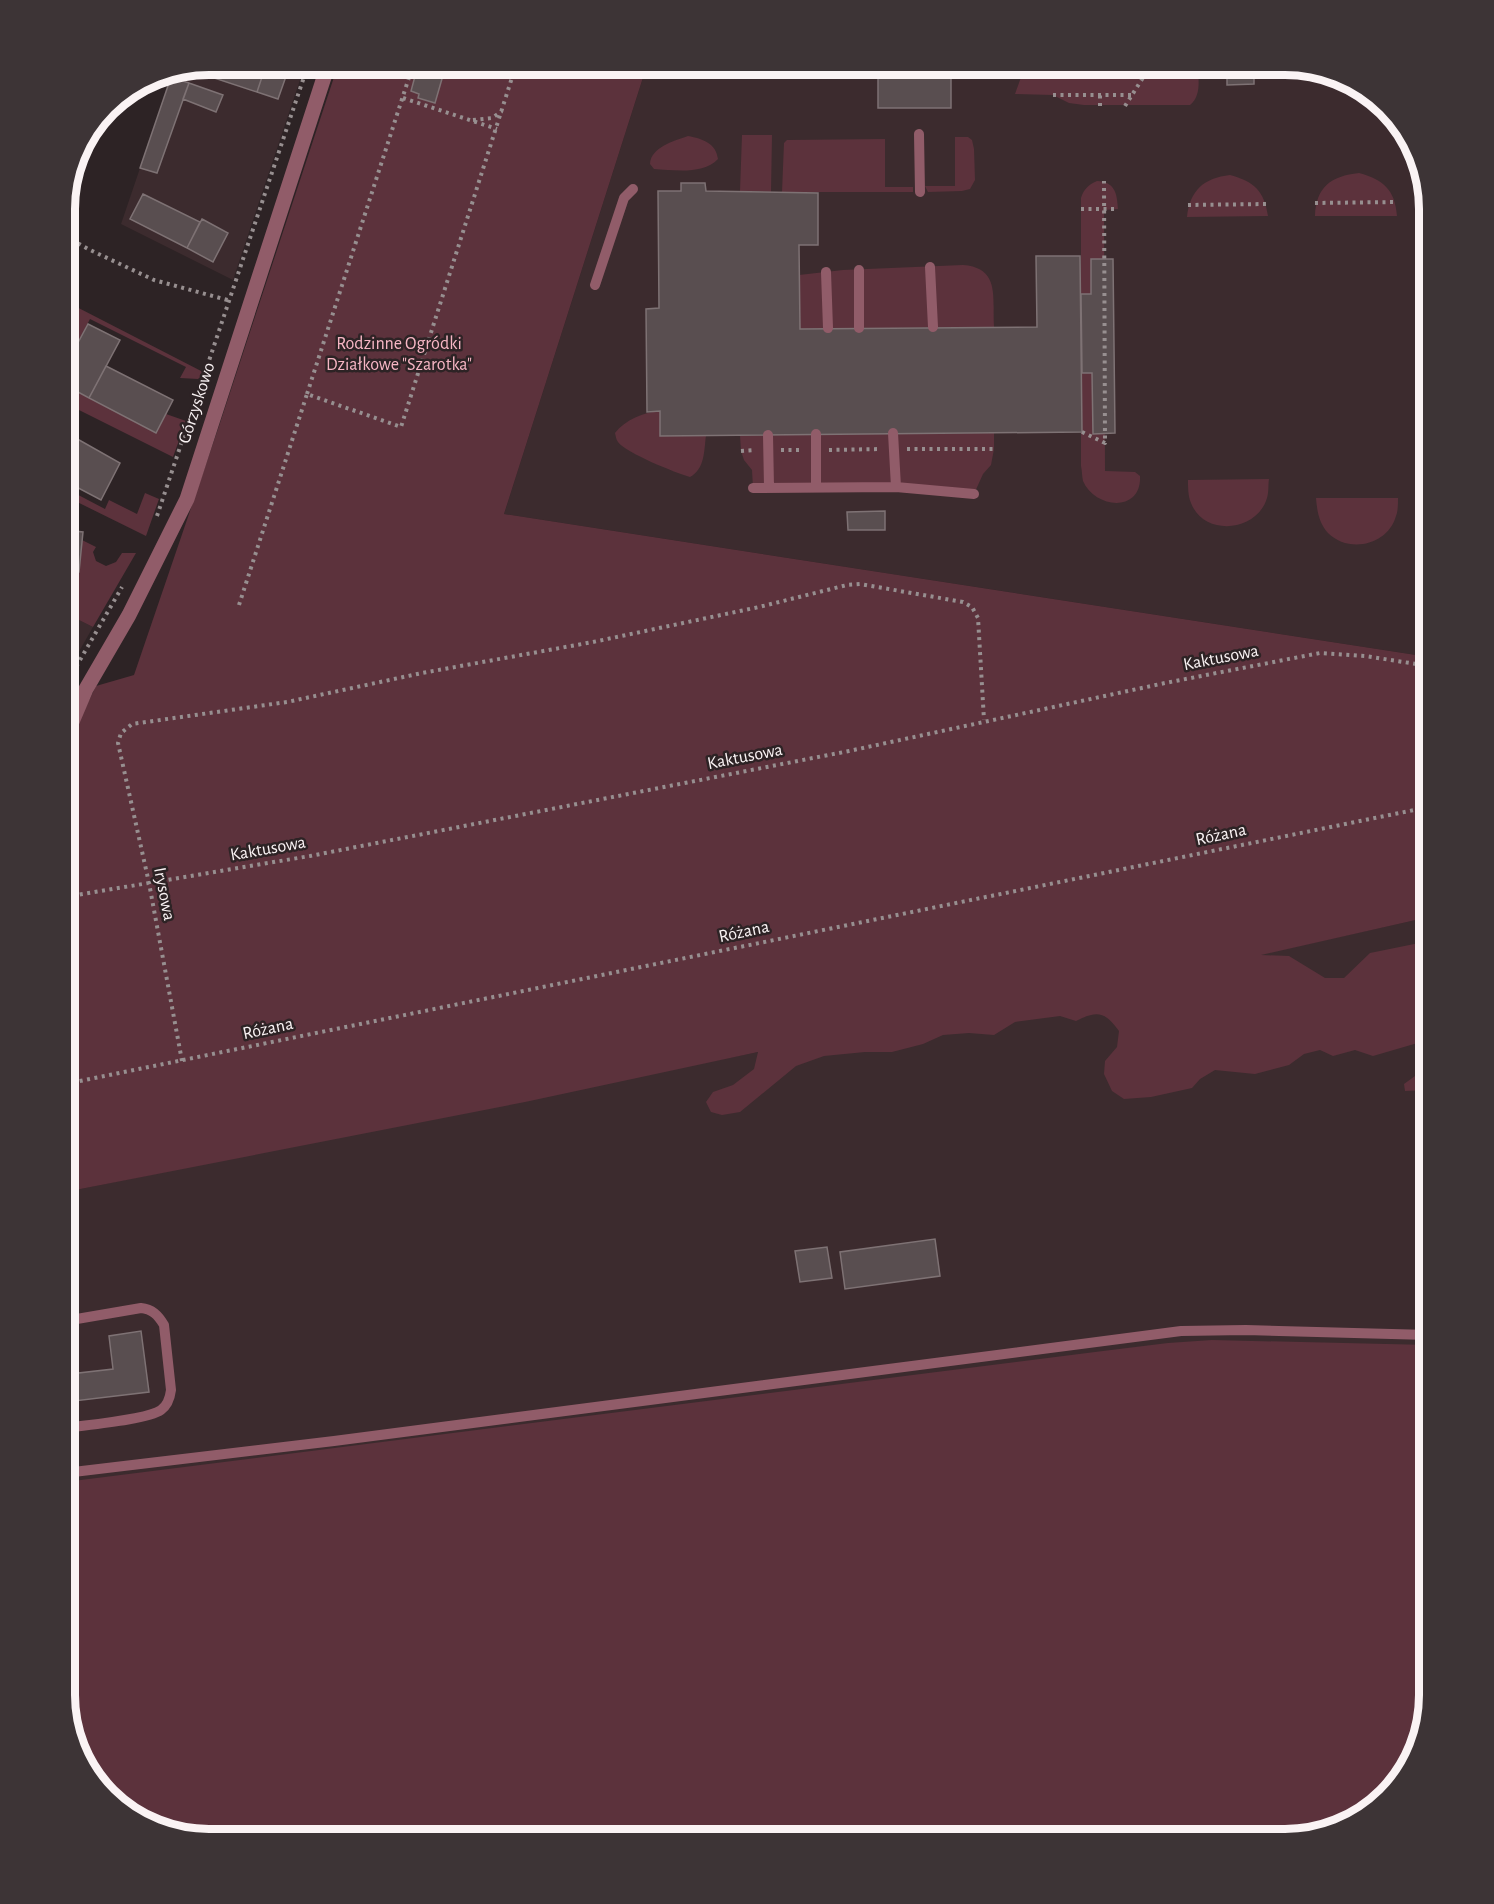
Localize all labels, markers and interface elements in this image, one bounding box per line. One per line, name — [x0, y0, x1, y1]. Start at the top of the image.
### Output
park label: Rodzinne Ogródki Działkowe "Szarotka" — [326, 335, 472, 374]
street label: Górzyskowo — [175, 360, 219, 446]
street label: Kaktusowa — [1182, 642, 1260, 674]
street label: Kaktusowa — [706, 741, 784, 773]
street label: Różana — [1194, 821, 1248, 849]
street label: Kaktusowa — [229, 833, 307, 865]
street label: Irysowa — [150, 866, 178, 922]
street label: Różana — [717, 918, 771, 946]
street label: Różana — [241, 1015, 295, 1043]

